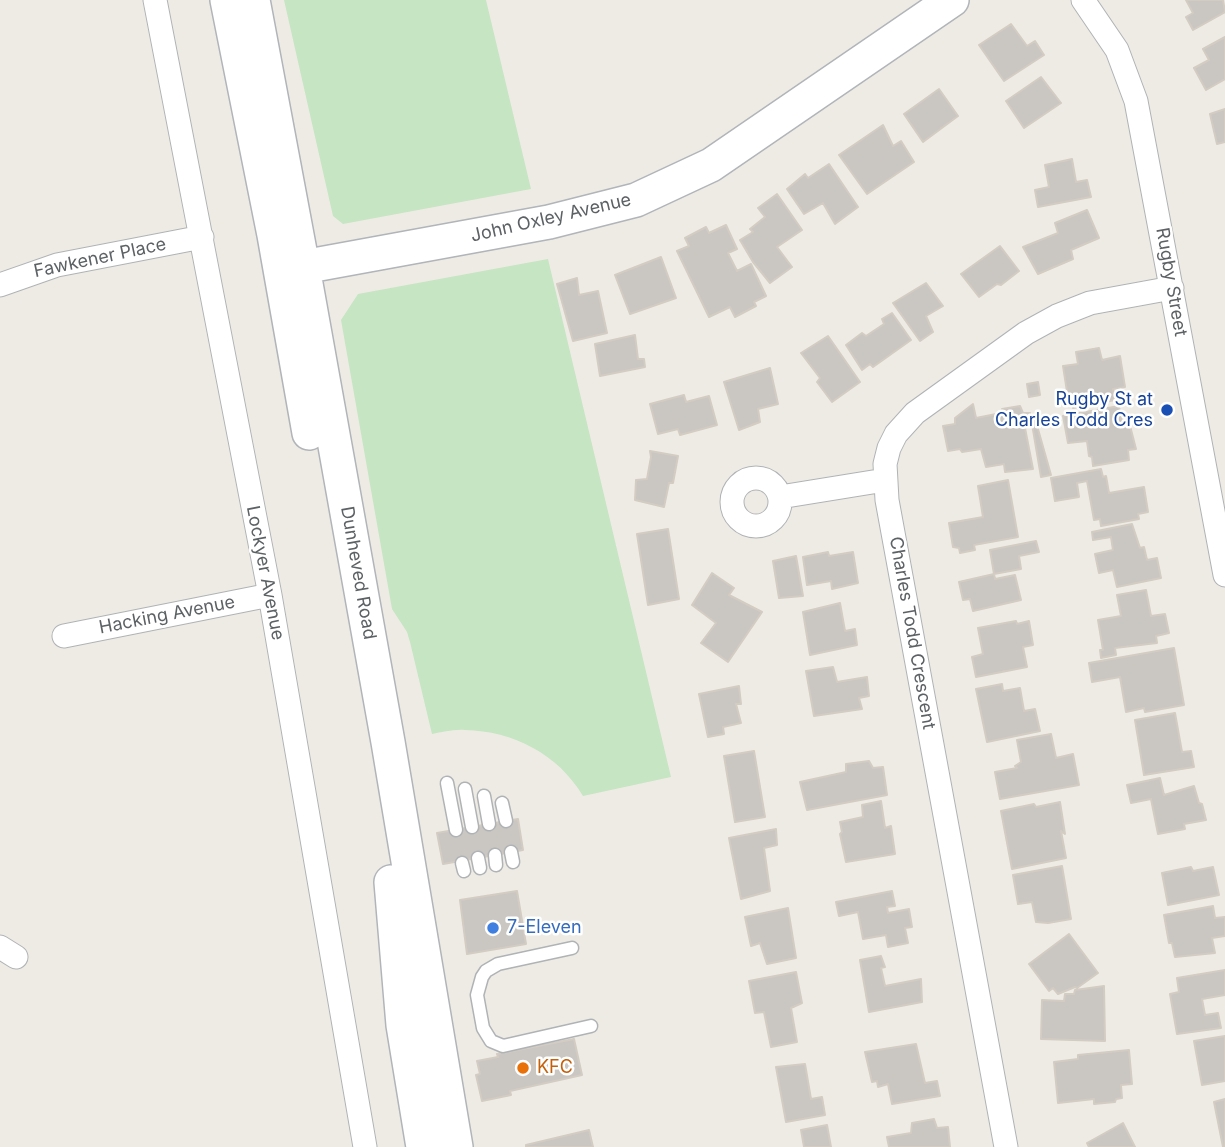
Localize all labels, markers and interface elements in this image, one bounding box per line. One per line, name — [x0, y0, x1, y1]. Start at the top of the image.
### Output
street label: John Oxley Avenue — [469, 189, 633, 247]
street label: Rugby Street — [1151, 226, 1191, 338]
street label: Fawkener Place — [32, 233, 168, 283]
place label: Rugby St at Charles Todd Cres — [995, 389, 1153, 432]
marker: Rugby St at Charles Todd Cres — [1159, 402, 1175, 418]
street label: Lockyer Avenue — [241, 504, 289, 642]
street label: Dunheved Road — [336, 505, 380, 641]
street label: Charles Todd Crescent — [884, 535, 940, 731]
street label: Hacking Avenue — [97, 591, 237, 639]
place label: 7-Eleven — [507, 917, 582, 939]
marker: 7-Eleven — [485, 920, 501, 936]
place label: KFC — [537, 1057, 573, 1079]
marker: KFC — [515, 1060, 531, 1076]

